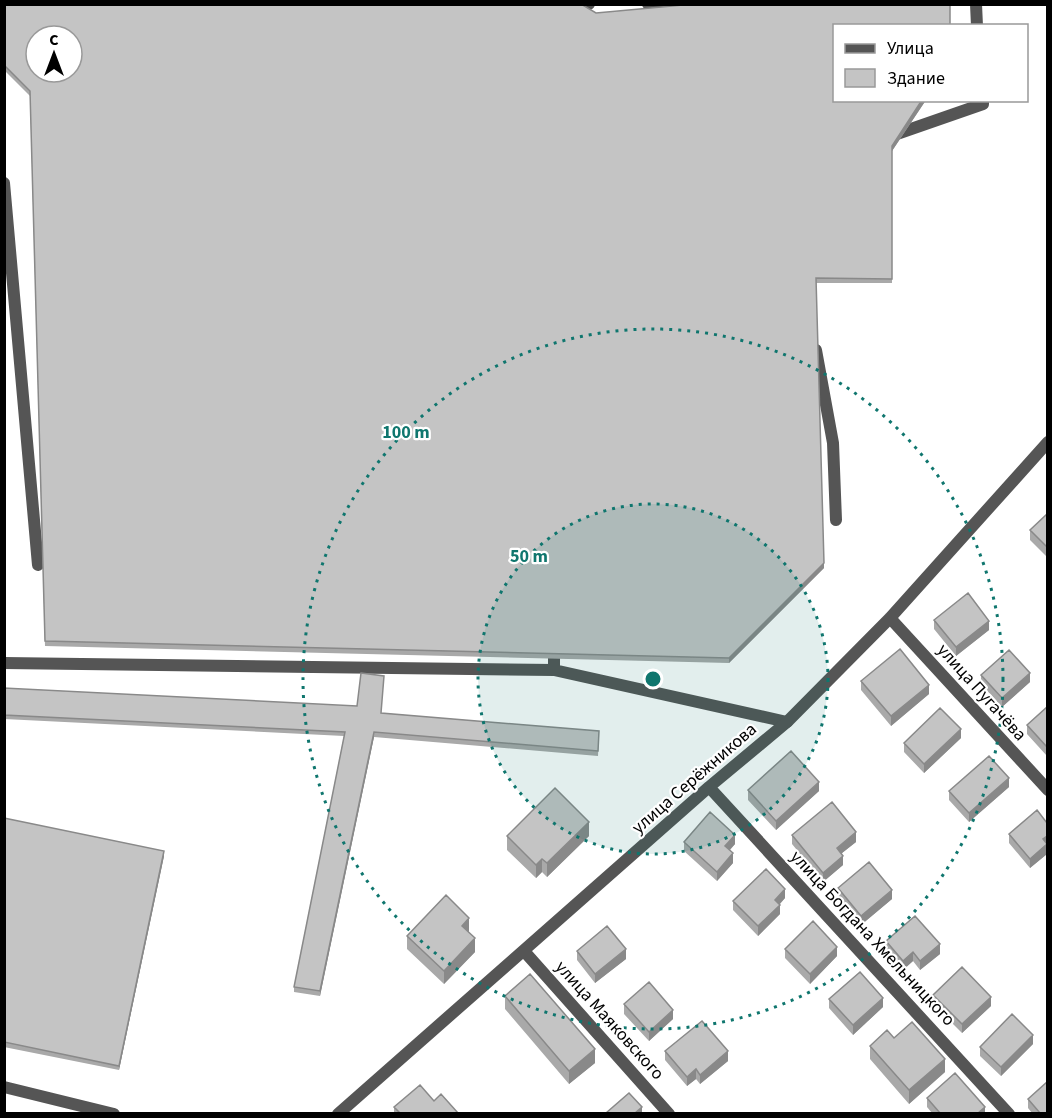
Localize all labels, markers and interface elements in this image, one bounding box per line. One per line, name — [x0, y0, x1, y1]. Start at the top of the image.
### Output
north arrow — [24, 24, 84, 84]
legend — [833, 24, 1028, 102]
text: С — [49, 29, 59, 51]
text: Улица — [887, 36, 934, 61]
text: Здание — [887, 66, 945, 91]
text: 100 m — [382, 420, 430, 445]
text: 50 m — [510, 544, 548, 569]
street label: улица Пугачёва — [931, 638, 1032, 746]
centre of rings — [643, 669, 663, 689]
street label: улица Серёжникова — [626, 717, 762, 840]
street label: улица Богдана Хмельницкого — [784, 845, 961, 1032]
street label: улица Маяковского — [549, 955, 670, 1085]

